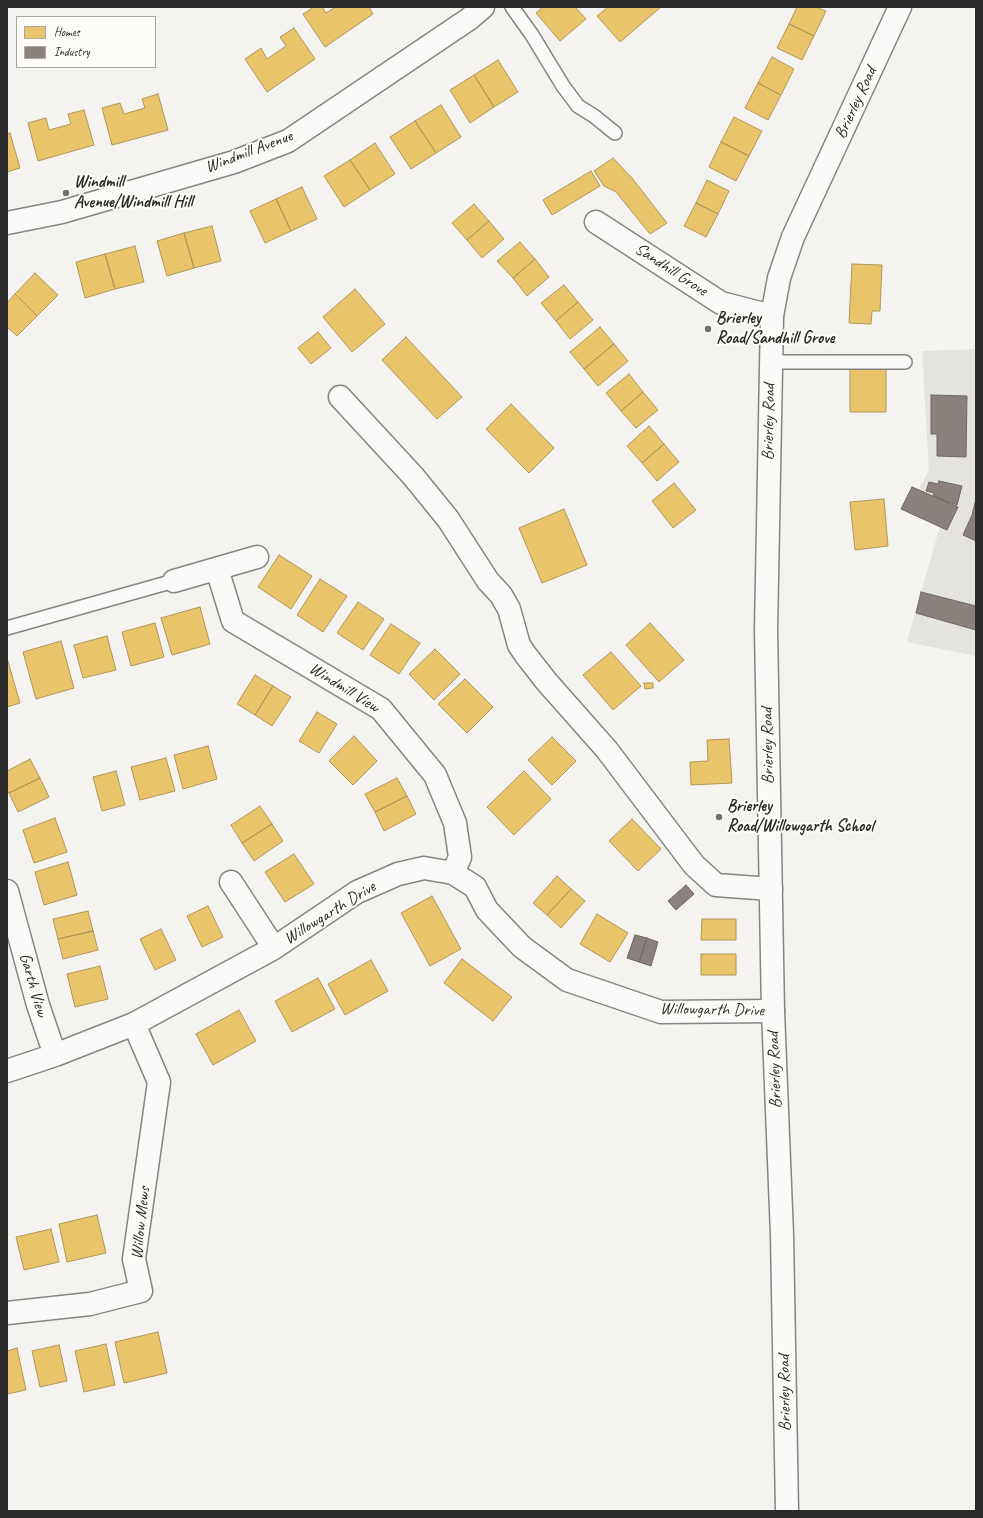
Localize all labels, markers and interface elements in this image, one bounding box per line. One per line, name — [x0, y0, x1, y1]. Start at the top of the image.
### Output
legend — [16, 16, 156, 68]
text: Homes — [54, 24, 80, 40]
text: Industry — [54, 44, 90, 60]
street label: Brierley Road — [831, 64, 881, 142]
street label: Windmill Avenue — [202, 126, 296, 178]
place label: Windmill Avenue/Windmill Hill — [74, 173, 192, 213]
marker: Windmill Avenue/Windmill Hill — [61, 188, 71, 198]
street label: Sandhill Grove — [631, 239, 711, 301]
place label: Brierley Road/Sandhill Grove — [716, 309, 834, 349]
marker: Brierley Road/Sandhill Grove — [703, 324, 713, 334]
street label: Brierley Road — [758, 384, 780, 460]
street label: Windmill View — [305, 659, 383, 717]
street label: Brierley Road — [757, 708, 779, 784]
place label: Brierley Road/Willowgarth School — [727, 797, 873, 837]
marker: Brierley Road/Willowgarth School — [714, 812, 724, 822]
street label: Willowgarth Drive — [281, 877, 379, 949]
street label: Garth View — [14, 951, 52, 1019]
street label: Willowgarth Drive — [660, 999, 764, 1021]
street label: Brierley Road — [763, 1031, 787, 1109]
street label: Willow Mews — [127, 1186, 155, 1260]
street label: Brierley Road — [774, 1355, 796, 1431]

